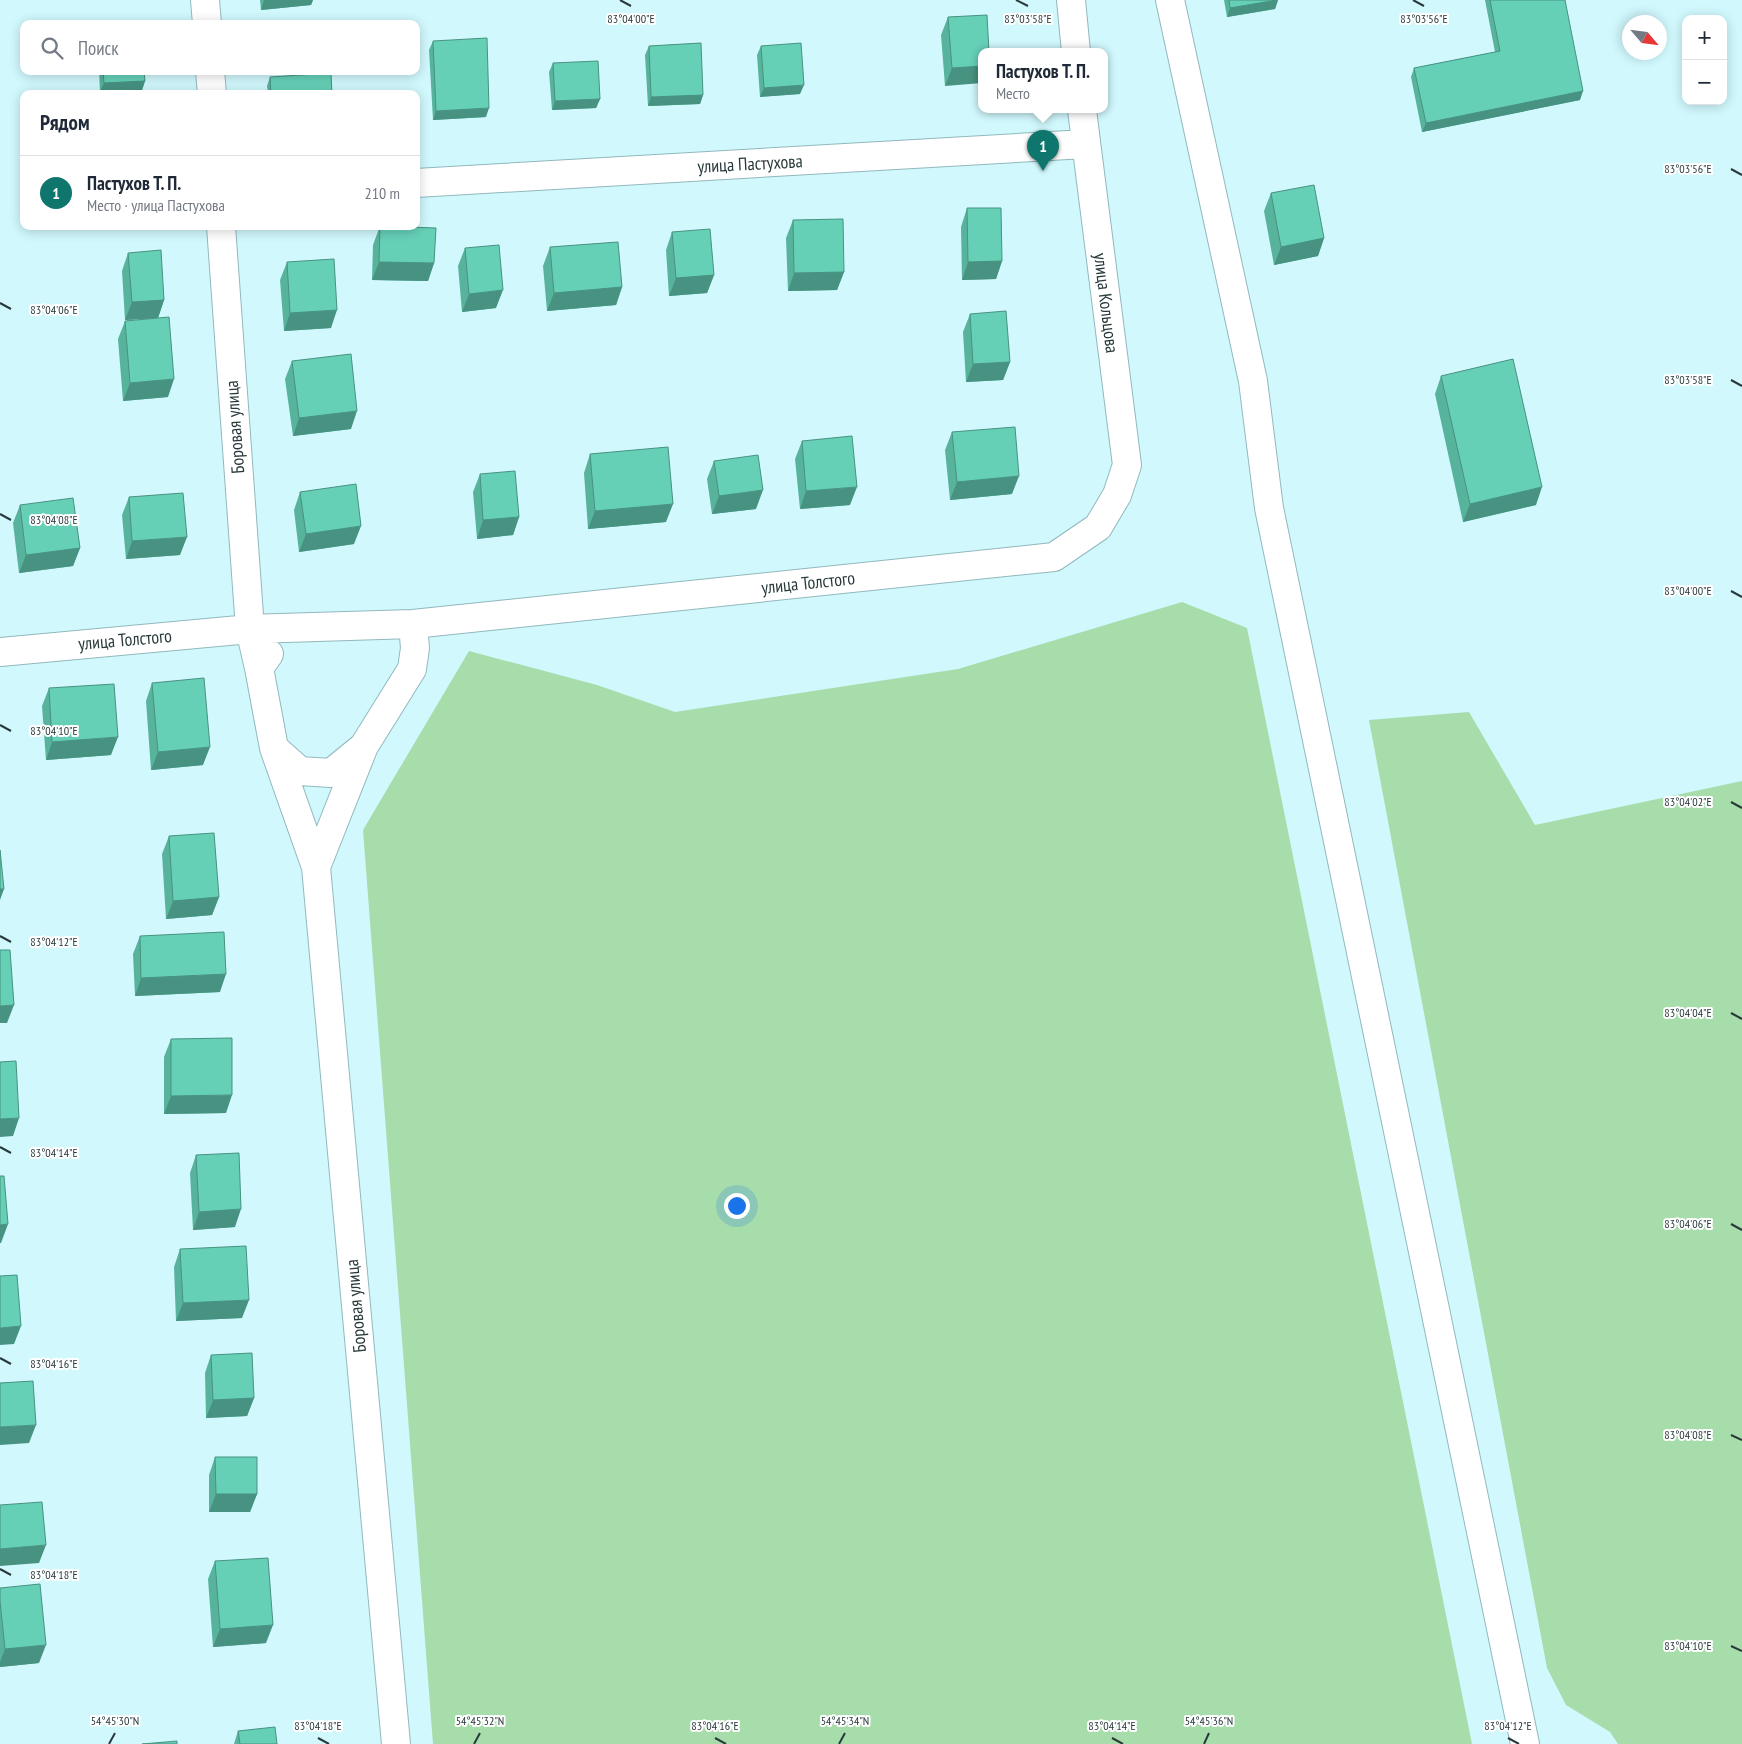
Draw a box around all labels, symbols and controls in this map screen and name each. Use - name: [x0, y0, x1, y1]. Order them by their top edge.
- text: 83°04'00"E: [607, 11, 655, 26]
- text: 83°03'58"E: [1004, 11, 1052, 26]
- text: 83°03'56"E: [1400, 11, 1448, 26]
- north arrow: [1622, 15, 1667, 60]
- map controls: [1682, 15, 1727, 105]
- button: +: [1682, 15, 1727, 60]
- search box: [20, 20, 420, 75]
- icon: search: [38, 34, 66, 62]
- text: Поиск: [78, 36, 119, 60]
- popup: [978, 48, 1108, 113]
- text: Пастухов Т. П.: [996, 59, 1090, 83]
- button: −: [1682, 60, 1727, 105]
- text: Место: [996, 83, 1030, 103]
- text: Рядом: [40, 109, 90, 136]
- pin: 1: [1027, 130, 1059, 171]
- street label: улица Пастухова: [697, 149, 803, 178]
- text: 83°03'56"E: [1664, 161, 1712, 176]
- text: Пастухов Т. П.: [87, 171, 181, 195]
- text: 1: [52, 183, 60, 203]
- text: 210 m: [365, 183, 400, 203]
- text: Место · улица Пастухова: [87, 195, 225, 215]
- street label: улица Кольцова: [1089, 251, 1124, 354]
- text: 83°04'06"E: [30, 302, 78, 317]
- text: 83°03'58"E: [1664, 372, 1712, 387]
- street label: Боровая улица: [220, 380, 249, 474]
- text: 83°04'08"E: [30, 512, 78, 527]
- street label: улица Толстого: [760, 566, 856, 599]
- text: 83°04'00"E: [1664, 583, 1712, 598]
- street label: улица Толстого: [77, 624, 173, 655]
- text: 83°04'10"E: [30, 723, 78, 738]
- text: 83°04'02"E: [1664, 794, 1712, 809]
- text: 83°04'12"E: [30, 934, 78, 949]
- text: 83°04'04"E: [1664, 1005, 1712, 1020]
- text: 83°04'14"E: [30, 1145, 78, 1160]
- your location: [724, 1193, 750, 1219]
- text: 83°04'06"E: [1664, 1216, 1712, 1231]
- street label: Боровая улица: [340, 1258, 371, 1354]
- text: 83°04'16"E: [30, 1356, 78, 1371]
- text: 83°04'08"E: [1664, 1427, 1712, 1442]
- text: 83°04'18"E: [30, 1567, 78, 1582]
- text: 83°04'10"E: [1664, 1638, 1712, 1653]
- text: 54°45'30"N: [91, 1713, 139, 1728]
- text: 54°45'32"N: [456, 1713, 504, 1728]
- text: 54°45'34"N: [821, 1713, 869, 1728]
- text: 54°45'36"N: [1185, 1713, 1233, 1728]
- text: 83°04'18"E: [294, 1718, 342, 1733]
- text: 83°04'16"E: [691, 1718, 739, 1733]
- text: 83°04'14"E: [1088, 1718, 1136, 1733]
- text: 83°04'12"E: [1484, 1718, 1532, 1733]

